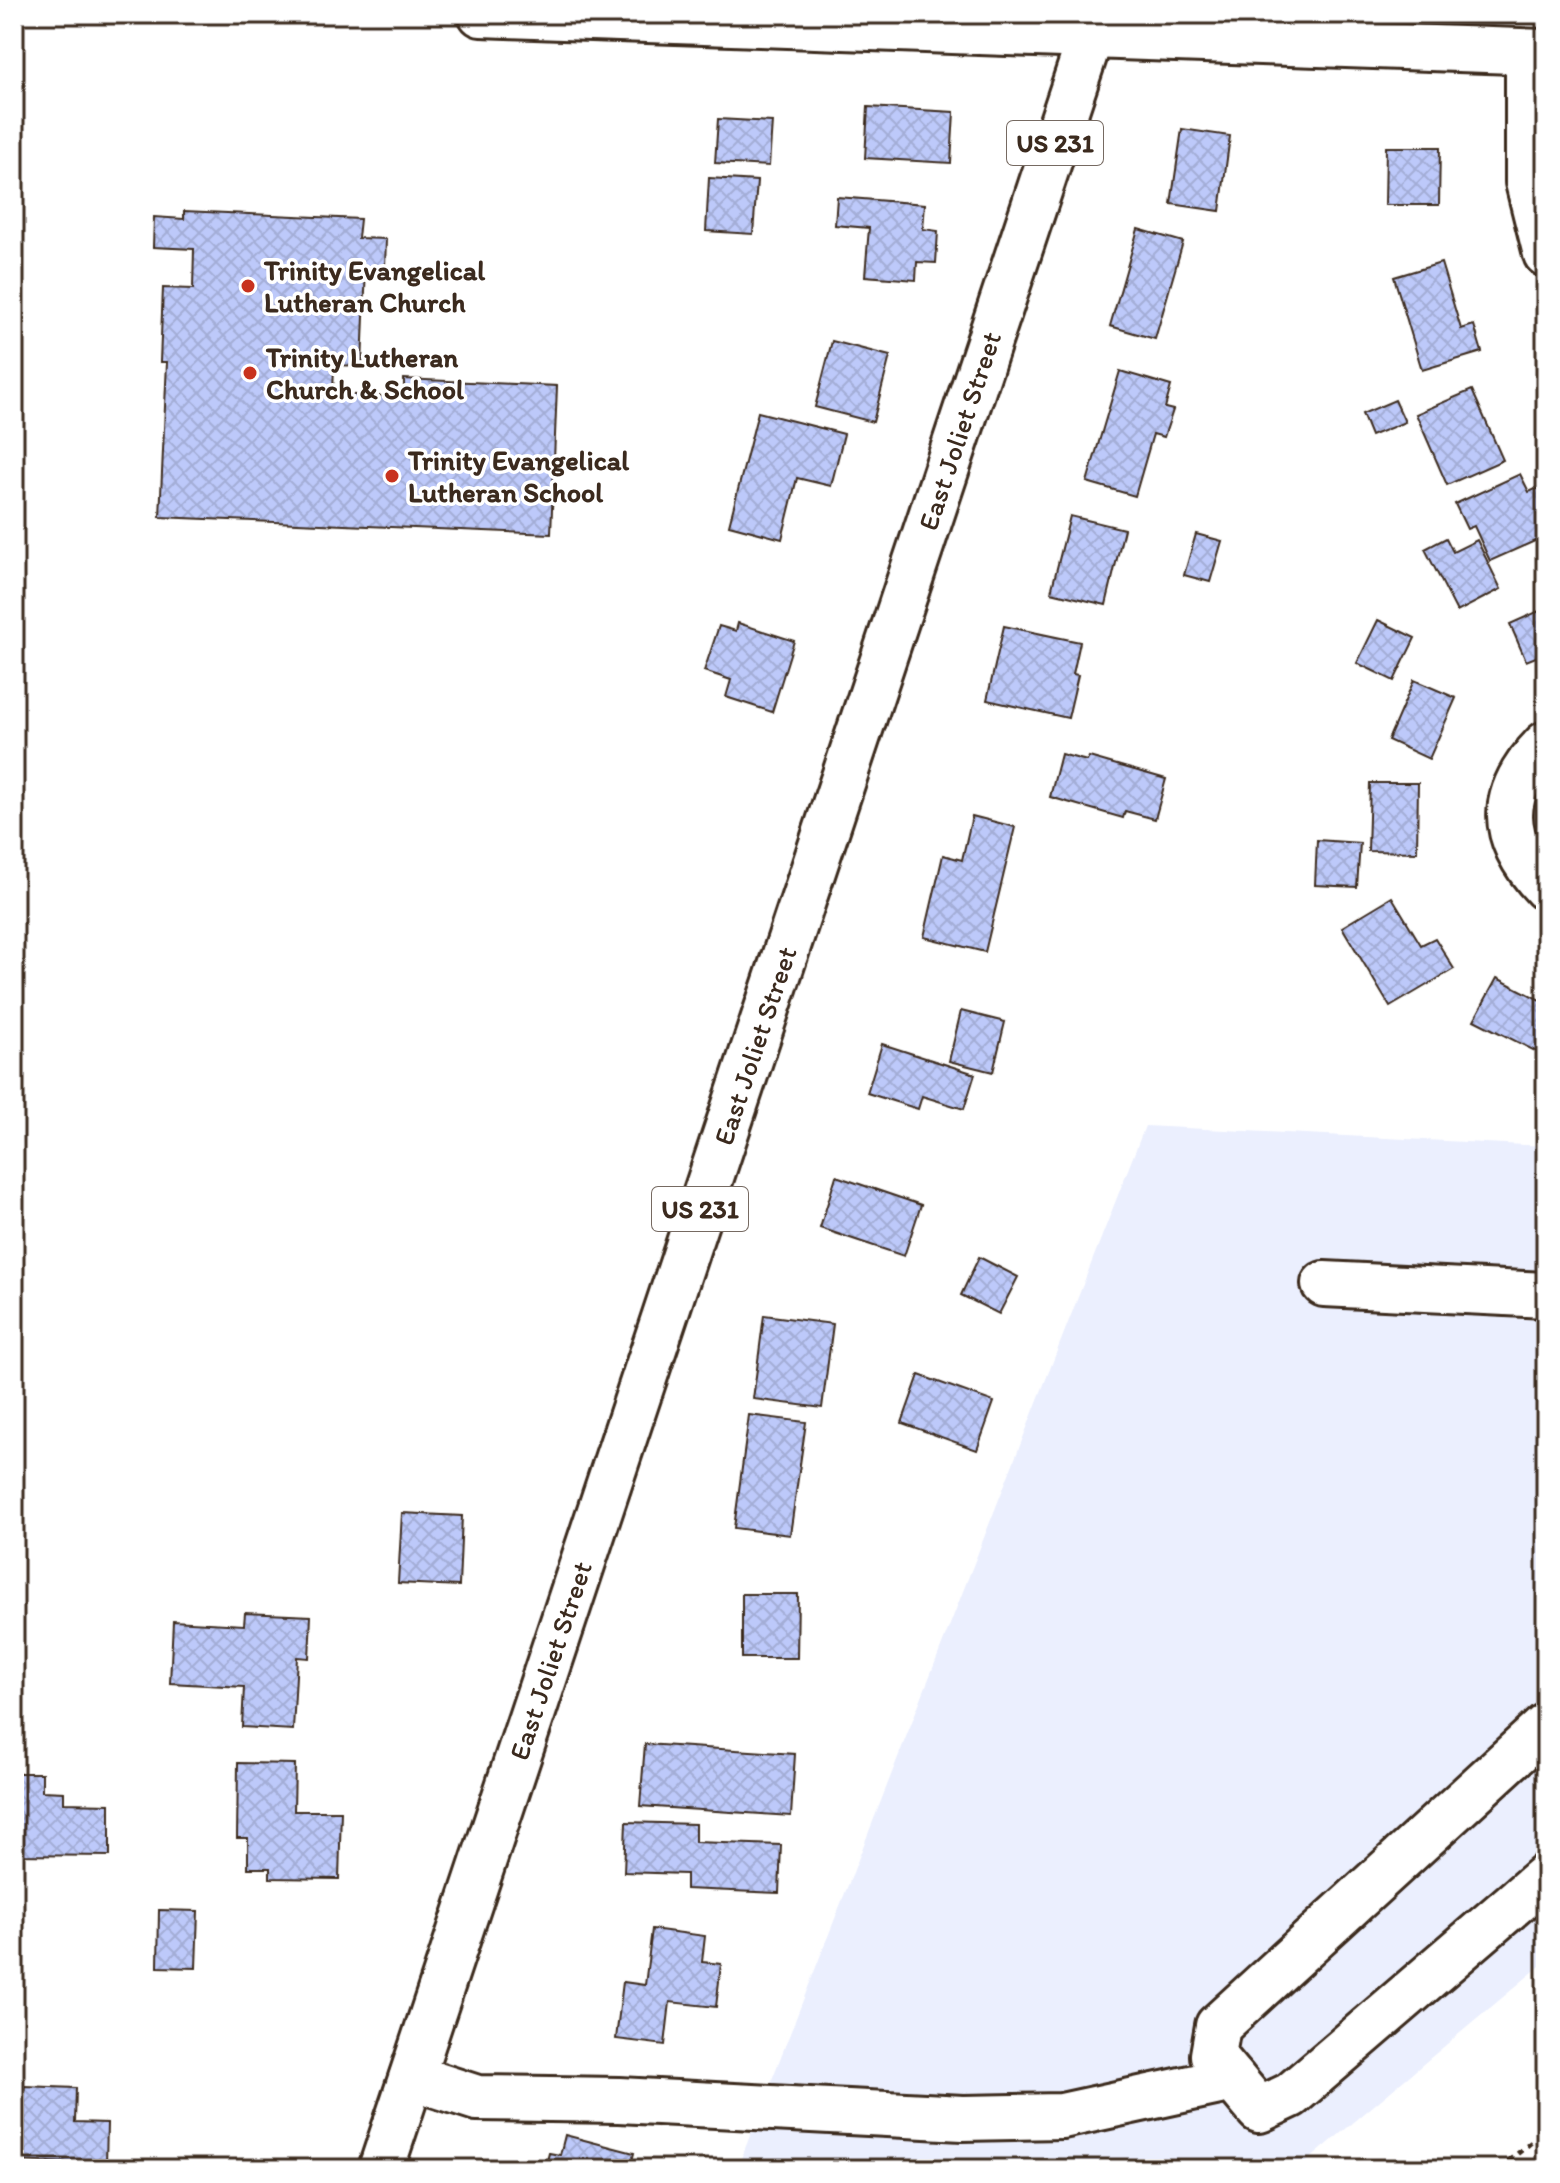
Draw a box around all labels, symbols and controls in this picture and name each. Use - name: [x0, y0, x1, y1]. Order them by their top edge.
- road number: US 231: [1007, 121, 1103, 165]
- place label: Trinity Evangelical Lutheran Church: [263, 253, 485, 319]
- marker: Trinity Evangelical Lutheran Church: [239, 277, 257, 295]
- street label: East Joliet Street: [911, 327, 1008, 534]
- place label: Trinity Lutheran Church & School: [265, 340, 464, 406]
- marker: Trinity Lutheran Church & School: [241, 364, 259, 382]
- place label: Trinity Evangelical Lutheran School: [407, 443, 629, 509]
- marker: Trinity Evangelical Lutheran School: [383, 467, 401, 485]
- street label: East Joliet Street: [706, 942, 804, 1149]
- road number: US 231: [652, 1187, 748, 1231]
- street label: East Joliet Street: [501, 1557, 599, 1764]

